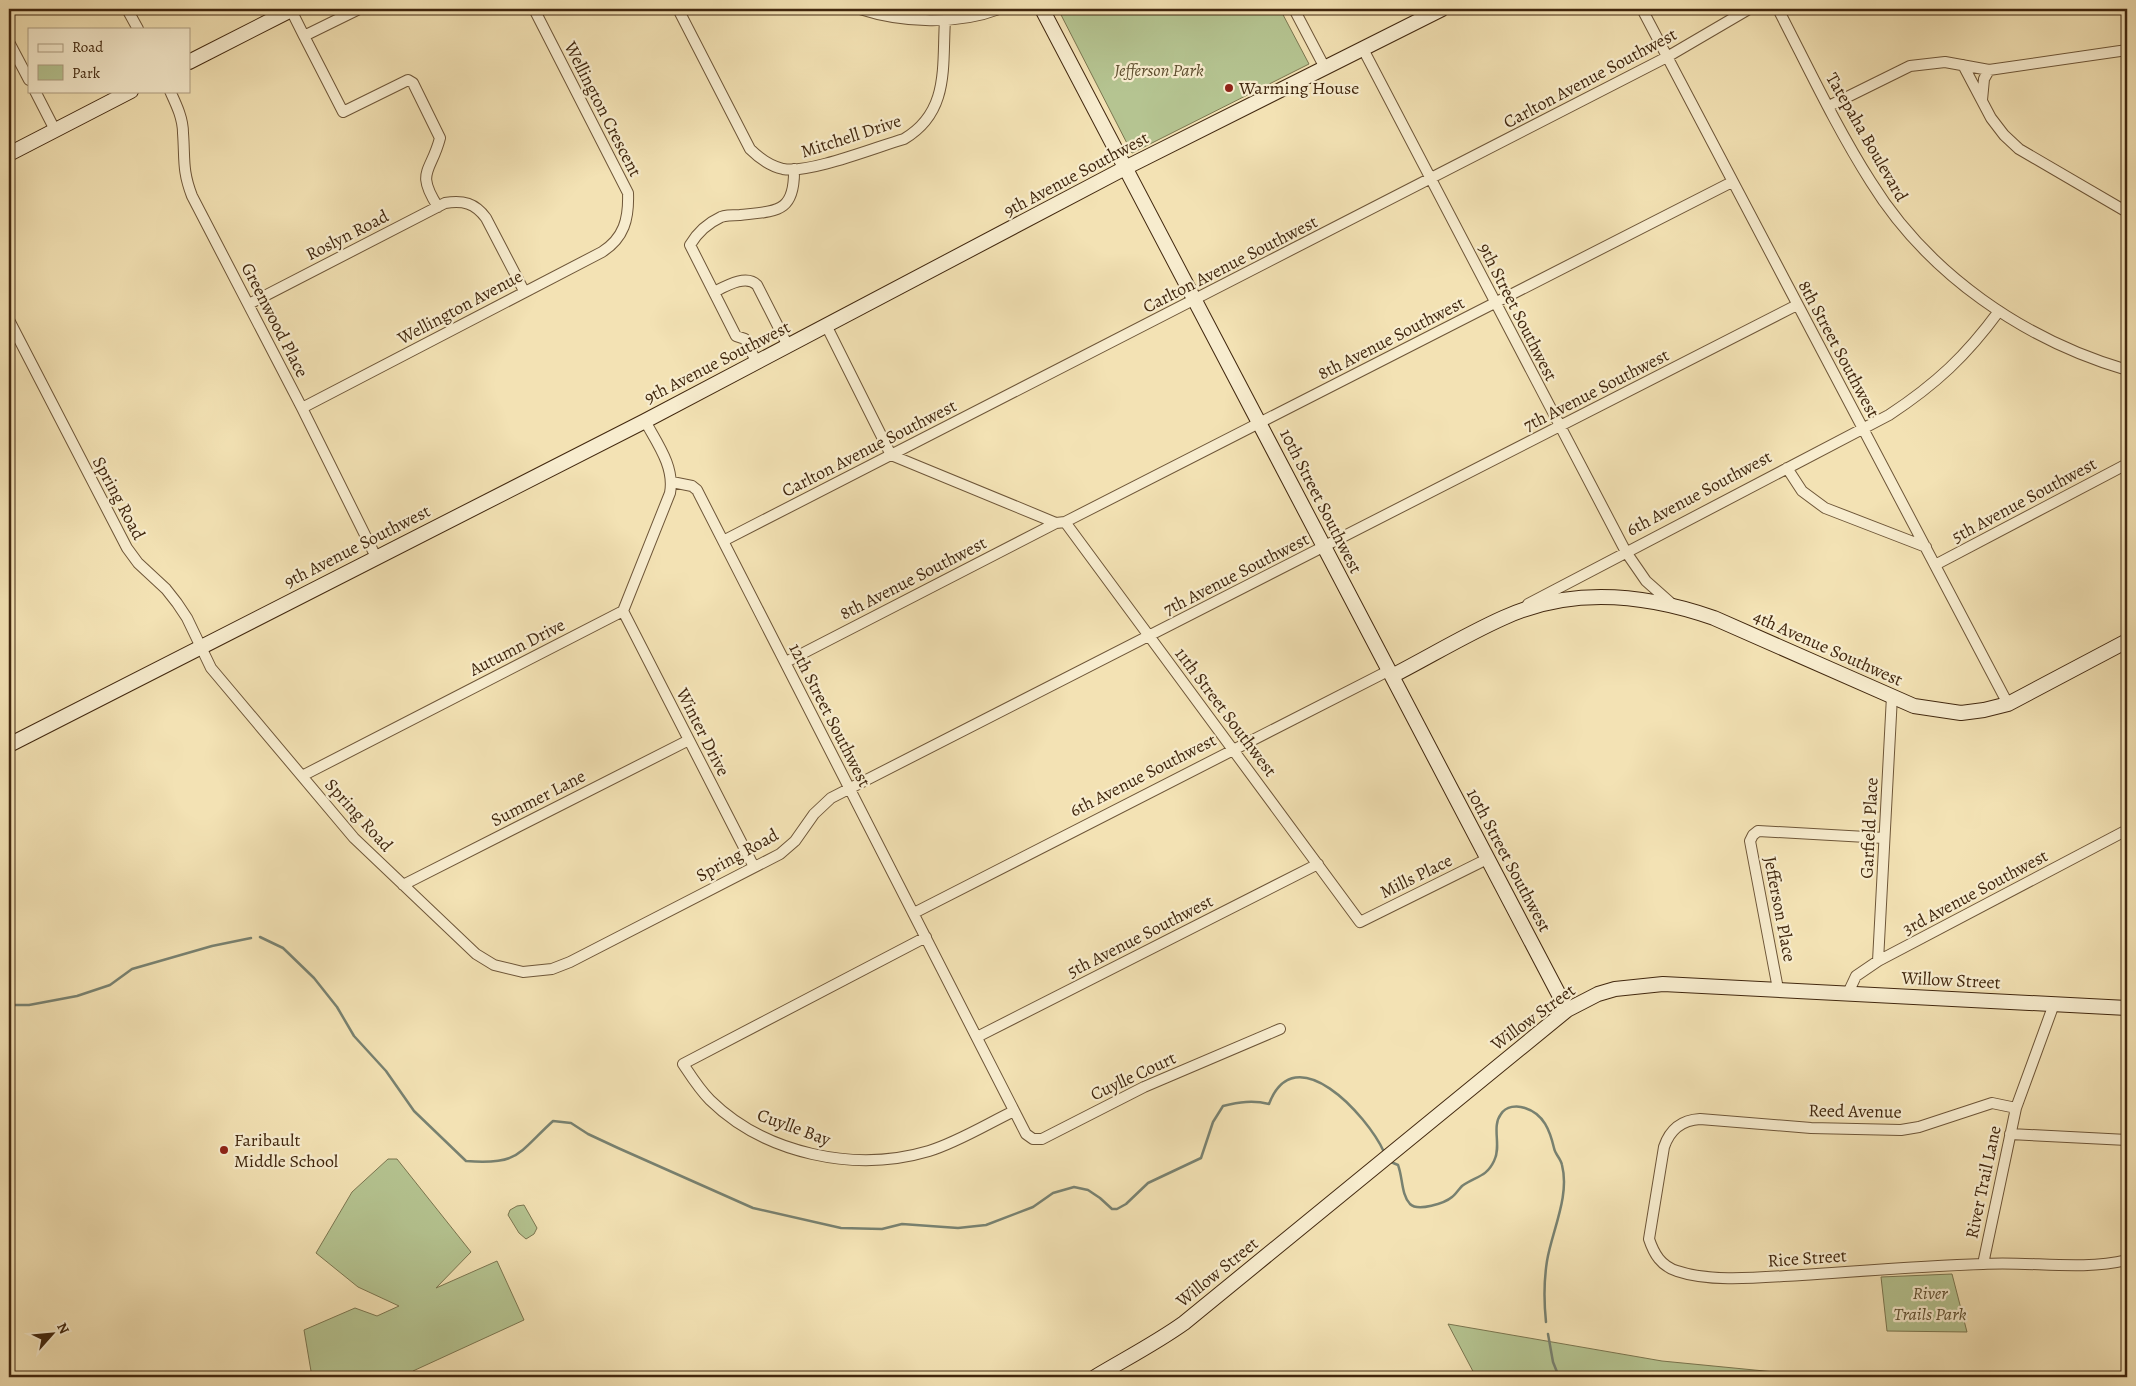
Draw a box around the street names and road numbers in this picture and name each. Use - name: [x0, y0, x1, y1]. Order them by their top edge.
- street label: Carlton Avenue Southwest: [1499, 22, 1681, 134]
- street label: Wellington Crescent: [558, 36, 647, 181]
- street label: Tatepaha Boulevard: [1820, 68, 1914, 206]
- street label: Mitchell Drive: [798, 108, 904, 164]
- street label: 9th Avenue Southwest: [999, 126, 1153, 222]
- street label: Roslyn Road: [301, 204, 393, 266]
- street label: Carlton Avenue Southwest: [1138, 209, 1322, 319]
- street label: 9th Street Southwest: [1473, 239, 1563, 385]
- street label: Greenwood Place: [236, 259, 314, 381]
- street label: Wellington Avenue: [392, 264, 527, 350]
- street label: 8th Street Southwest: [1793, 276, 1885, 422]
- street label: 8th Avenue Southwest: [1313, 291, 1469, 385]
- street label: 9th Avenue Southwest: [640, 315, 794, 409]
- street label: 7th Avenue Southwest: [1519, 343, 1673, 437]
- street label: Carlton Avenue Southwest: [777, 393, 961, 503]
- street label: 10th Street Southwest: [1274, 425, 1368, 578]
- street label: 6th Avenue Southwest: [1622, 445, 1776, 541]
- street label: Spring Road: [87, 452, 151, 544]
- street label: 5th Avenue Southwest: [1947, 452, 2101, 548]
- street label: 9th Avenue Southwest: [280, 499, 434, 593]
- street label: 7th Avenue Southwest: [1159, 527, 1313, 621]
- street label: 8th Avenue Southwest: [835, 531, 991, 625]
- street label: 4th Avenue Southwest: [1750, 604, 1907, 692]
- street label: Autumn Drive: [464, 613, 569, 682]
- street label: 12th Street Southwest: [783, 639, 877, 791]
- street label: 11th Street Southwest: [1169, 642, 1283, 782]
- street label: Winter Drive: [670, 683, 735, 780]
- street label: 6th Avenue Southwest: [1066, 728, 1220, 822]
- street label: Summer Lane: [487, 764, 589, 832]
- street label: Spring Road: [320, 773, 399, 857]
- street label: Garfield Place: [1854, 777, 1884, 879]
- street label: 10th Street Southwest: [1461, 784, 1557, 936]
- street label: Spring Road: [691, 822, 783, 888]
- street label: 3rd Avenue Southwest: [1898, 844, 2052, 940]
- street label: Mills Place: [1376, 848, 1456, 904]
- street label: Jefferson Place: [1758, 854, 1802, 964]
- street label: 5th Avenue Southwest: [1063, 889, 1217, 983]
- street label: Willow Street: [1900, 965, 2001, 995]
- street label: Willow Street: [1485, 978, 1580, 1056]
- street label: Cuylle Court: [1086, 1046, 1180, 1106]
- street label: Reed Avenue: [1808, 1098, 1902, 1124]
- street label: Cuylle Bay: [754, 1103, 835, 1152]
- street label: River Trail Lane: [1959, 1123, 2007, 1241]
- street label: Willow Street: [1170, 1231, 1263, 1313]
- street label: Rice Street: [1767, 1243, 1847, 1273]

